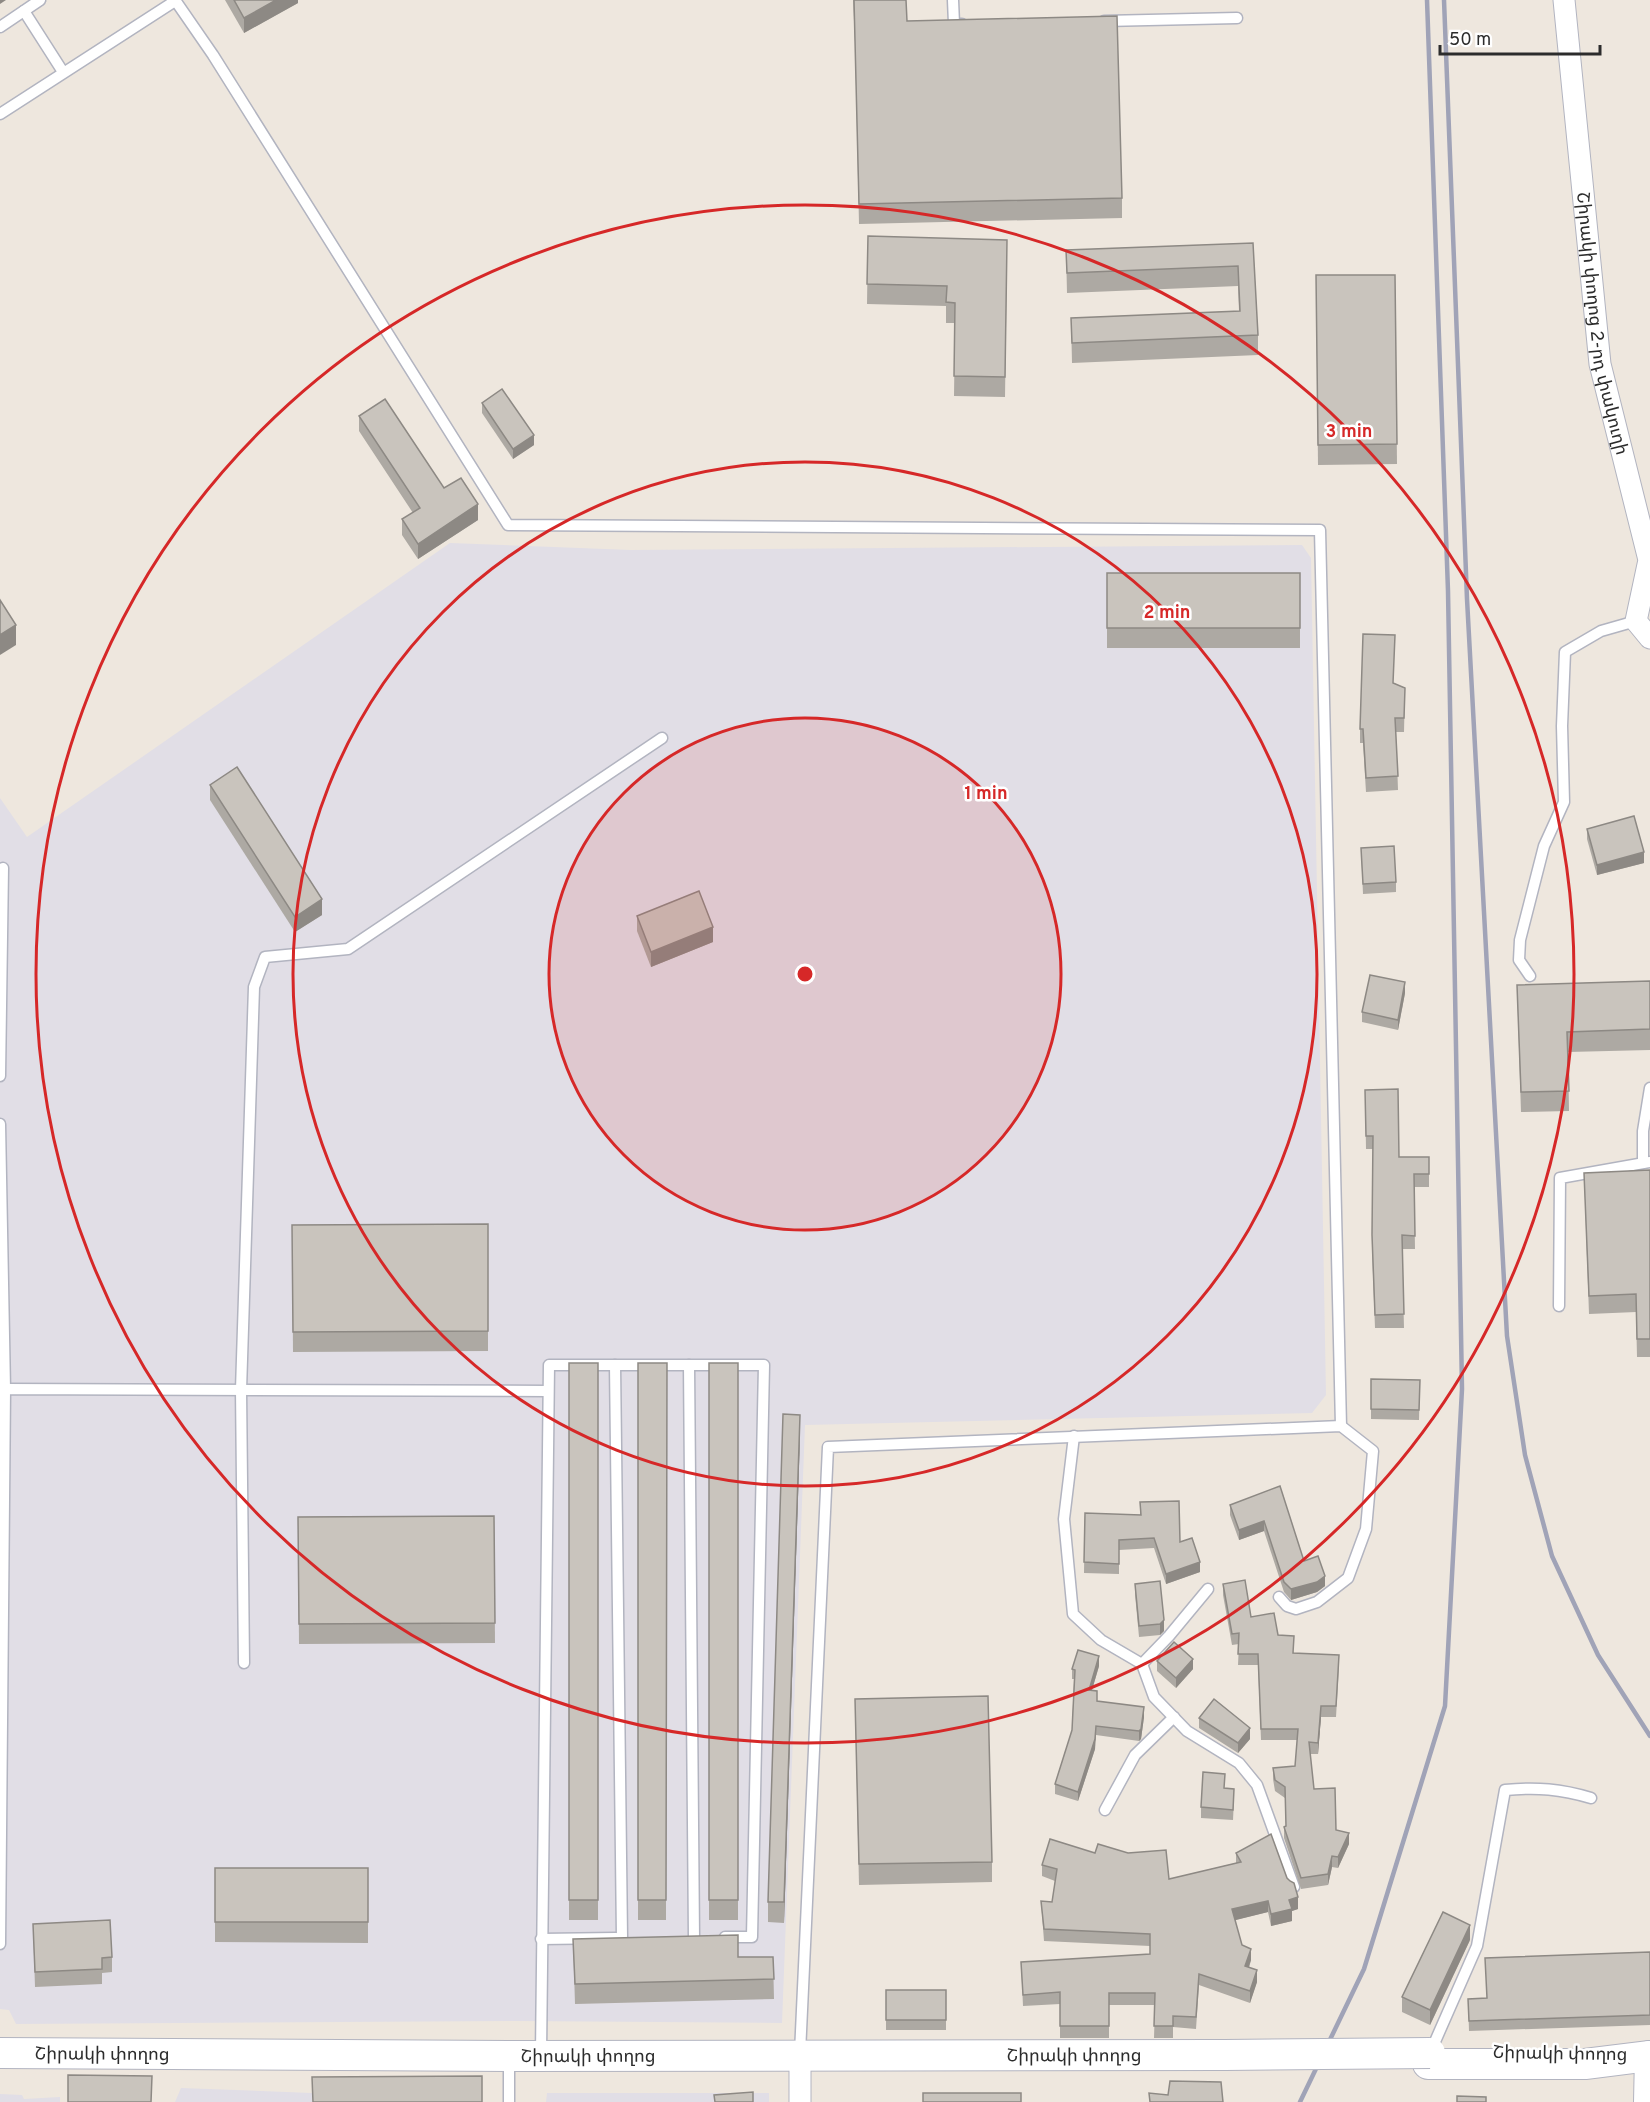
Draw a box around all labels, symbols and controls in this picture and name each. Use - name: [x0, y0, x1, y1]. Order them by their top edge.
- scale bar: [1440, 18, 1600, 56]
- text: 50 m: [1449, 29, 1491, 52]
- street label: Շիրակի փողոց 2-րդ փակուղի: [1570, 191, 1632, 458]
- text: 3 min: [1326, 421, 1372, 444]
- text: 2 min: [1143, 602, 1191, 625]
- text: 1 min: [964, 783, 1008, 806]
- centre of rings: [795, 964, 815, 984]
- street label: Շիրակի փողոց: [1492, 2042, 1628, 2067]
- street label: Շիրակի փողոց: [34, 2043, 170, 2067]
- street label: Շիրակի փողոց: [1006, 2045, 1142, 2068]
- street label: Շիրակի փողոց: [520, 2046, 656, 2069]

